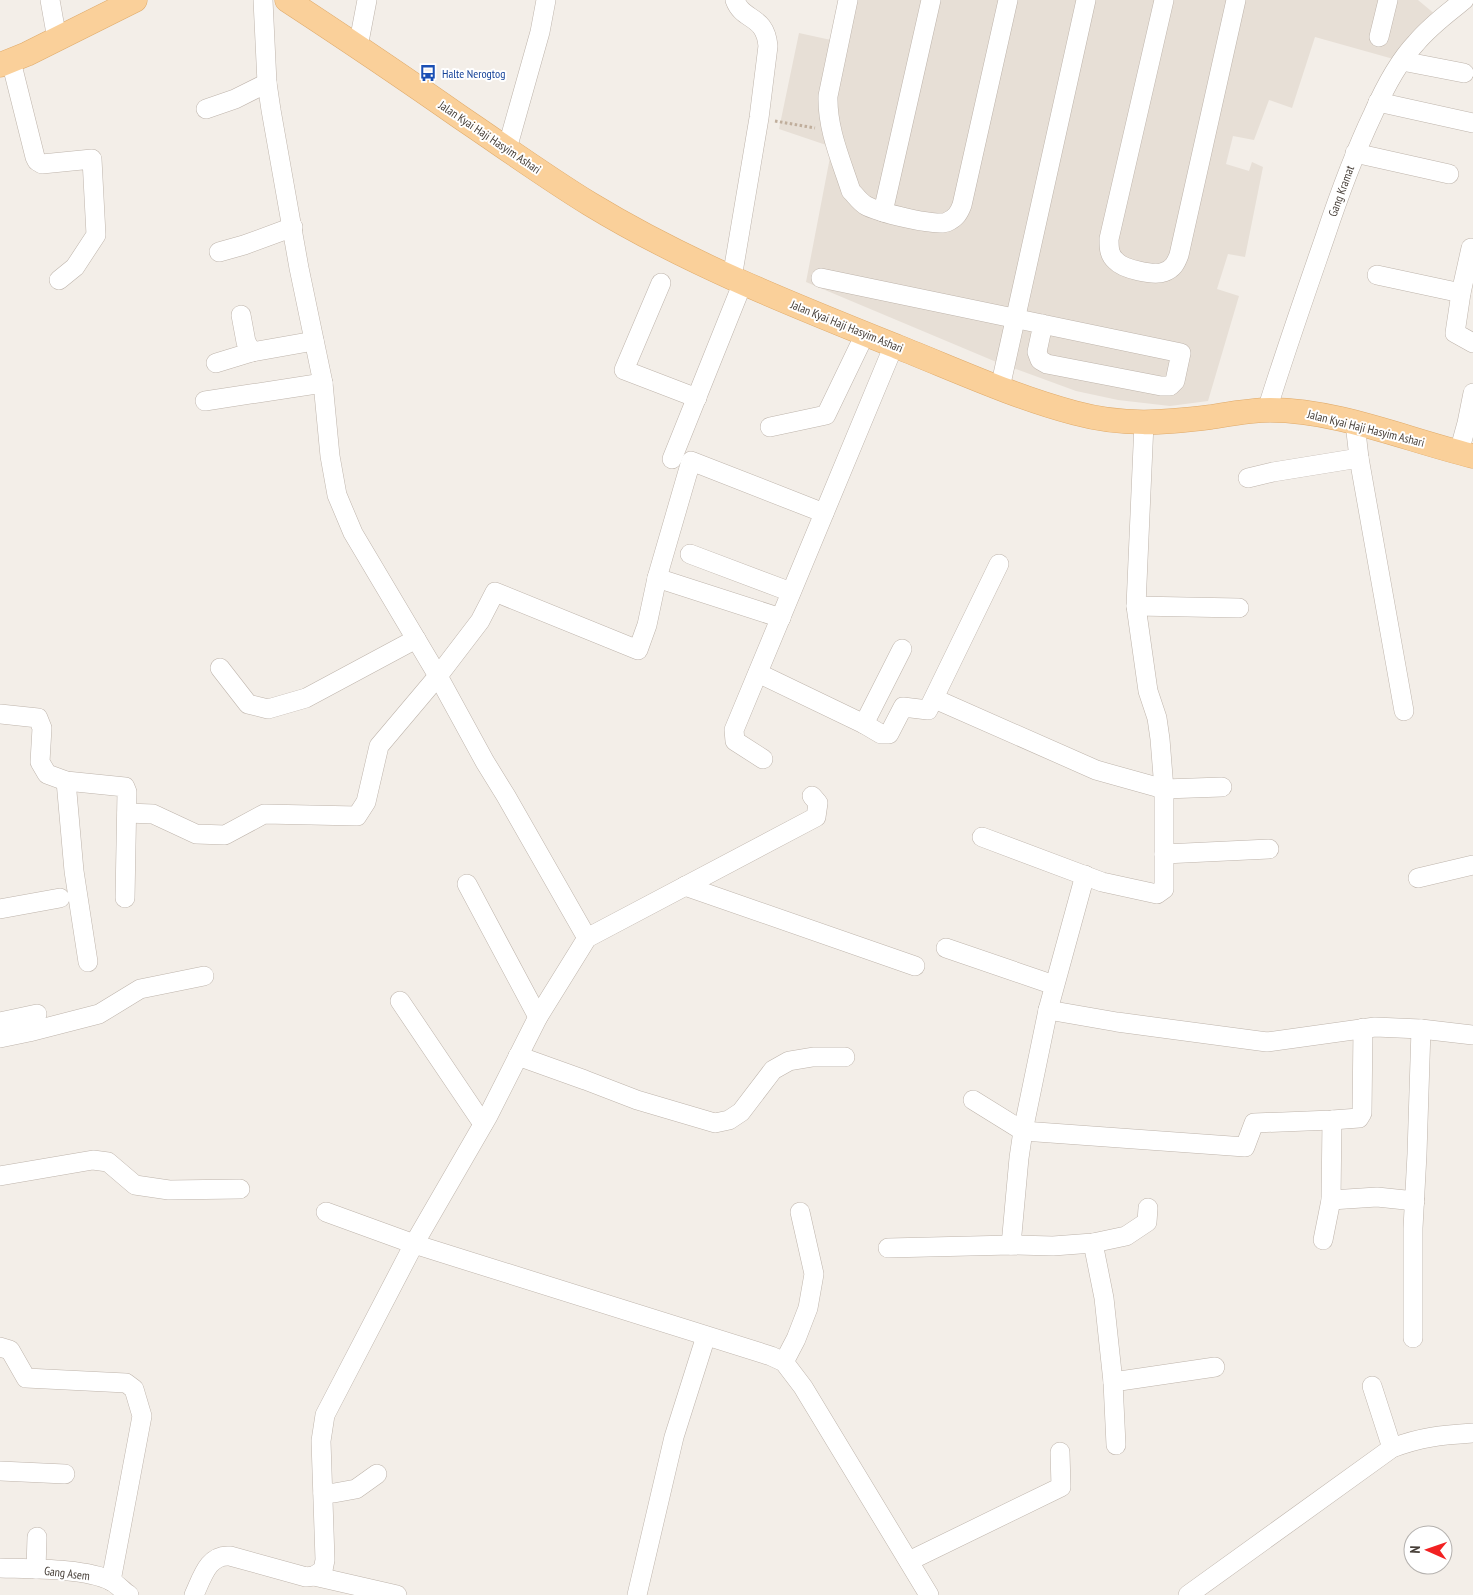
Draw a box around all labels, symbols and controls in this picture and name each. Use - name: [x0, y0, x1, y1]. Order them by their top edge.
- bus stop icon: Halte Nerogtog: [418, 63, 438, 83]
- place label: Halte Nerogtog: [442, 66, 505, 81]
- street label: Jalan Kyai Haji Hasyim Ashari: [435, 97, 544, 177]
- street label: Gang Kramat: [1325, 163, 1357, 219]
- street label: Jalan Kyai Haji Hasyim Ashari: [788, 296, 905, 355]
- street label: Jalan Kyai Haji Hasyim Ashari: [1305, 406, 1426, 450]
- north arrow: [1403, 1525, 1453, 1575]
- text: N: [1406, 1545, 1424, 1554]
- street label: Gang Asem: [43, 1563, 91, 1583]

